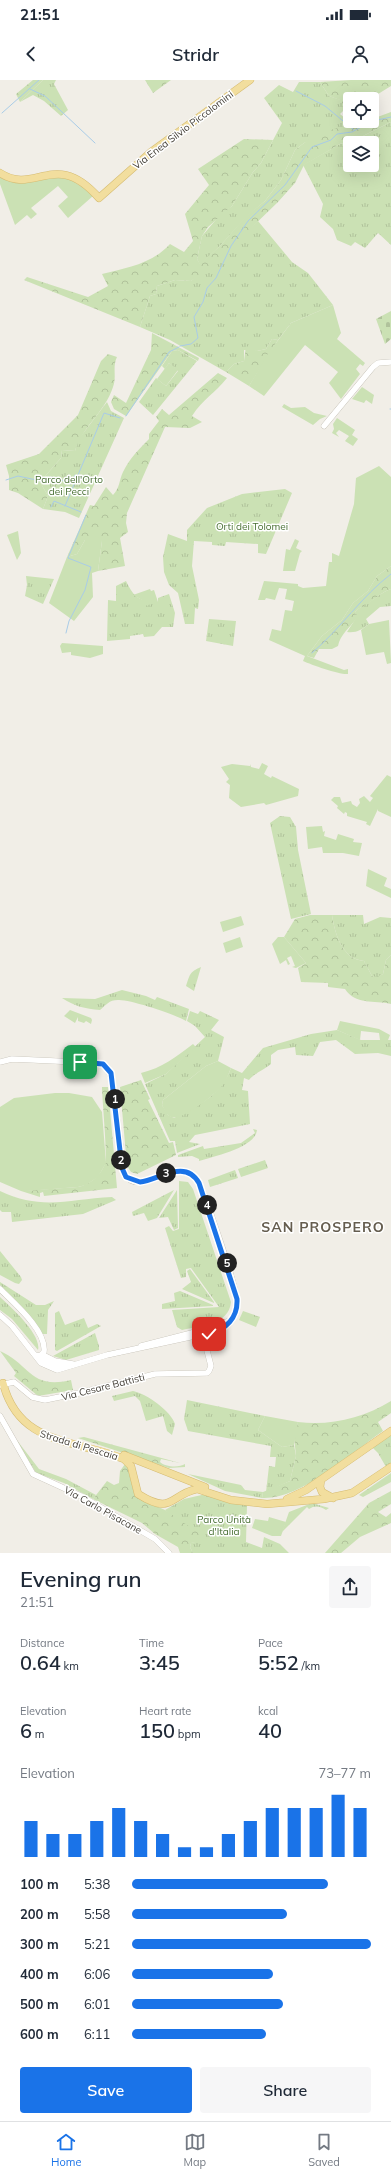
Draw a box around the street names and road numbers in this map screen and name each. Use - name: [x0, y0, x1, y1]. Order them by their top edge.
- street label: Via Enea Silvio Piccolomini: [130, 88, 236, 172]
- street label: Via Cesare Battisti: [60, 1370, 146, 1404]
- street label: Strada di Pescaia: [38, 1427, 120, 1463]
- street label: Via Carlo Pisacane: [62, 1483, 144, 1537]

